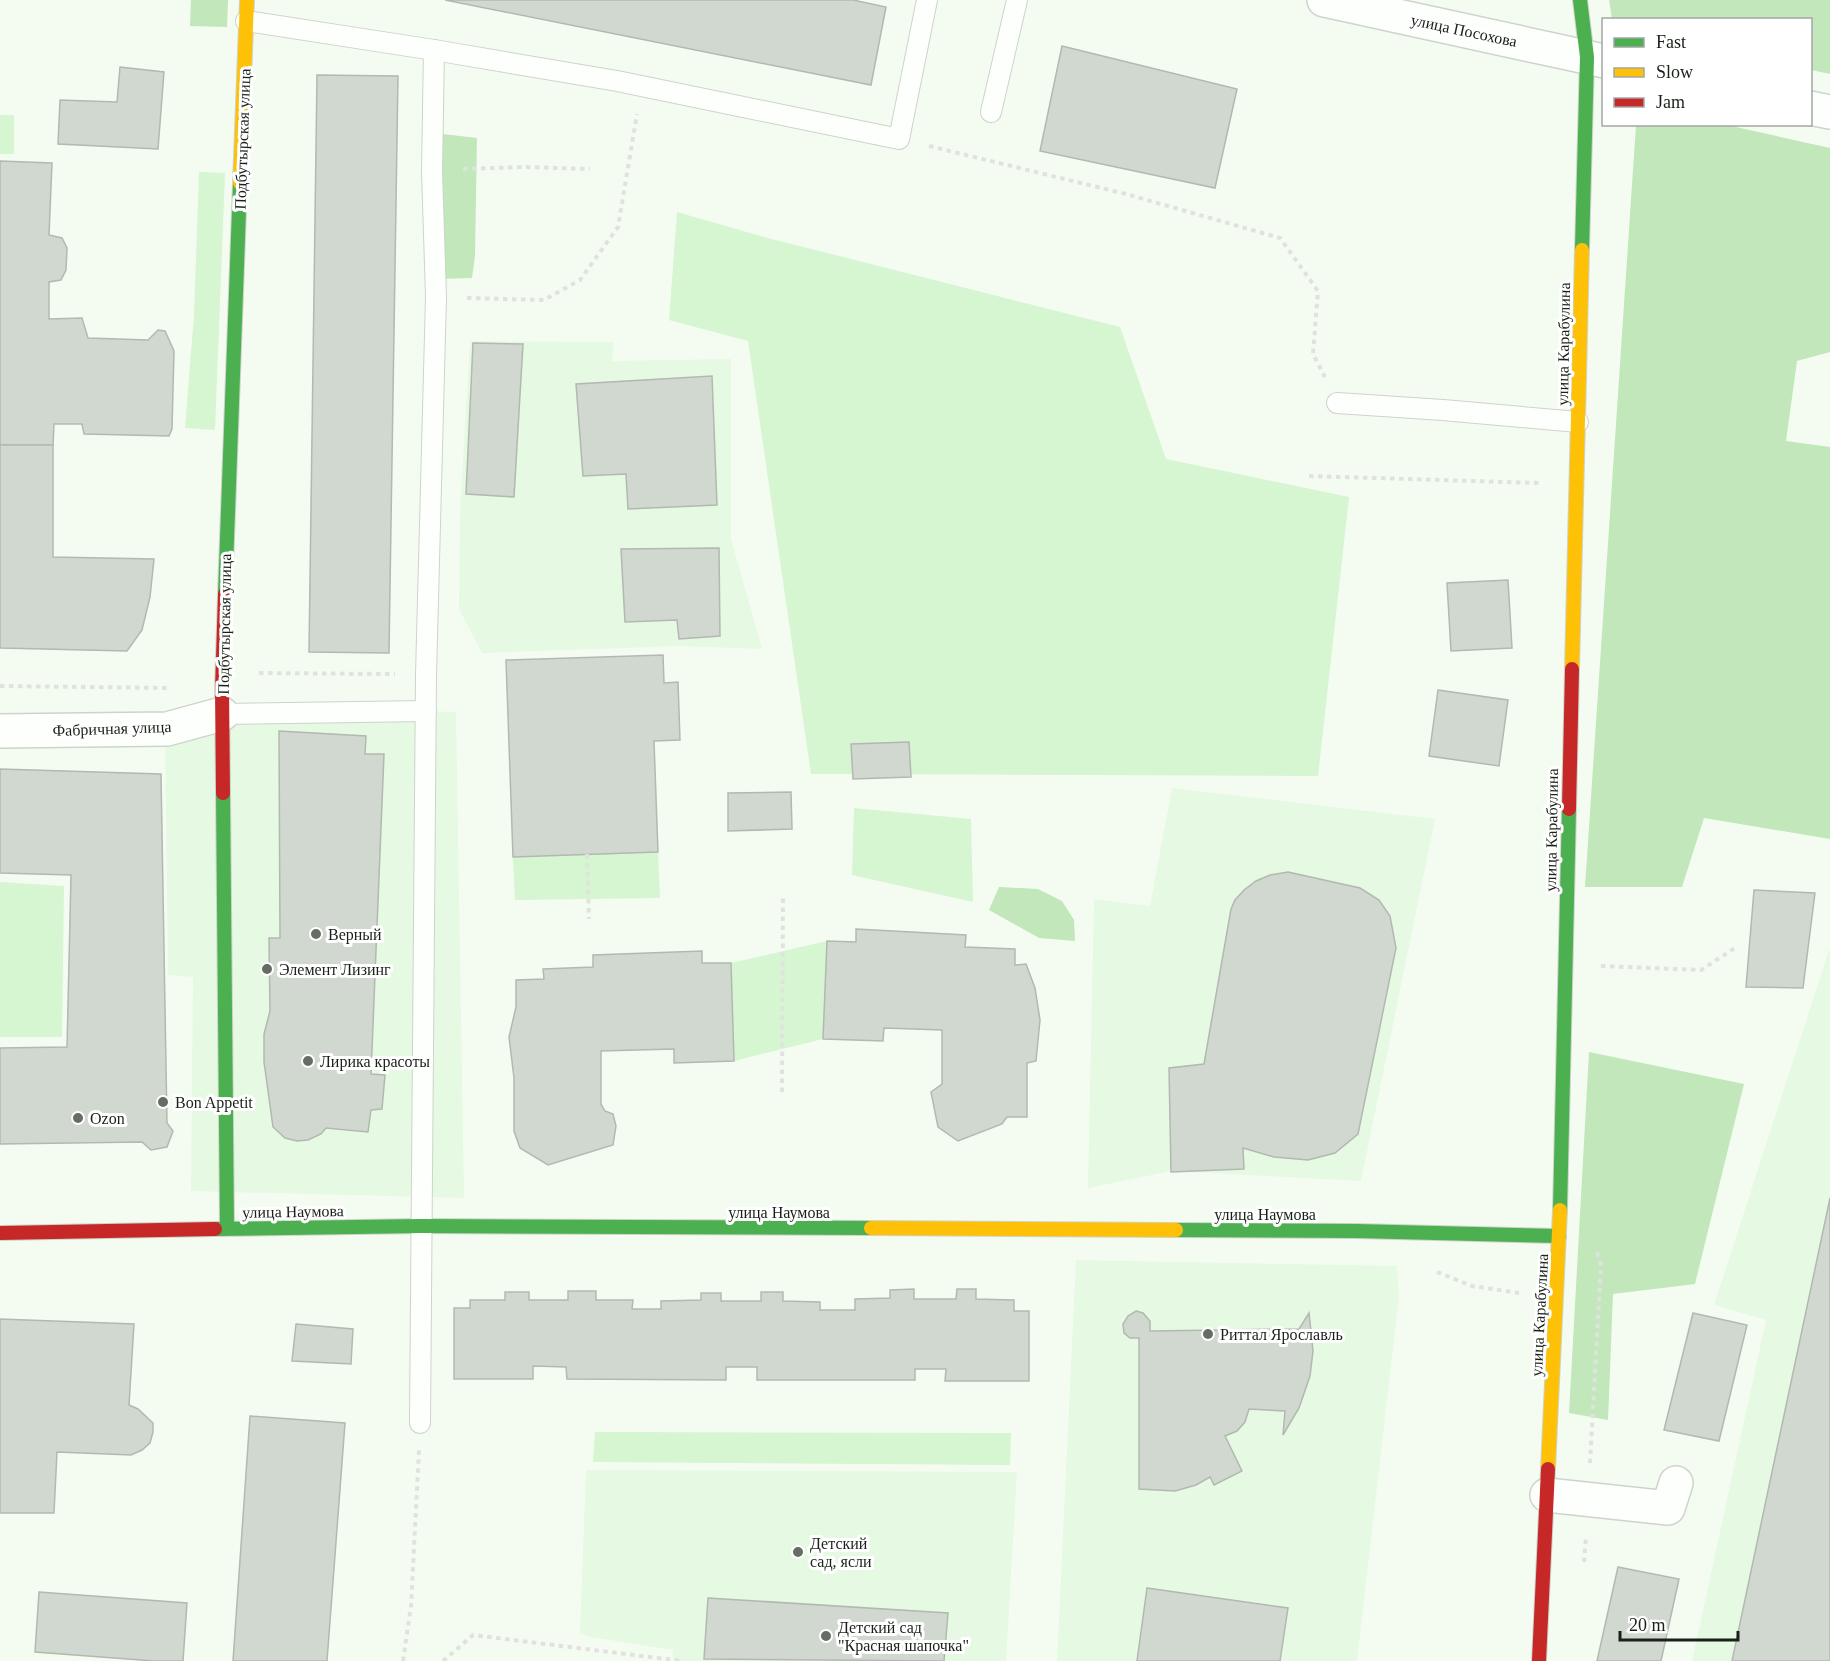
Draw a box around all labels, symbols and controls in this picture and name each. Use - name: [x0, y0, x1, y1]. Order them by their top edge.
- street label: улица Посохова: [1409, 11, 1518, 51]
- legend: [1602, 18, 1812, 126]
- text: Fast: [1656, 32, 1686, 52]
- text: Slow: [1656, 62, 1693, 82]
- street label: Подбутырская улица: [232, 68, 254, 210]
- text: Jam: [1656, 92, 1685, 112]
- street label: улица Карабулина: [1554, 282, 1574, 406]
- street label: Подбутырская улица: [215, 553, 235, 695]
- street label: Фабричная улица: [52, 718, 172, 740]
- street label: улица Карабулина: [1542, 768, 1562, 892]
- place label: Верный: [328, 926, 382, 944]
- marker: Верный: [309, 927, 323, 941]
- place label: Элемент Лизинг: [279, 961, 391, 978]
- marker: Элемент Лизинг: [260, 962, 274, 976]
- place label: Лирика красоты: [320, 1053, 430, 1071]
- marker: Лирика красоты: [301, 1054, 315, 1068]
- place label: Bon Appetit: [175, 1094, 253, 1112]
- marker: Bon Appetit: [156, 1095, 170, 1109]
- place label: Ozon: [90, 1110, 125, 1127]
- marker: Ozon: [71, 1111, 85, 1125]
- street label: улица Наумова: [242, 1202, 344, 1222]
- street label: улица Наумова: [728, 1204, 830, 1222]
- street label: улица Наумова: [1214, 1206, 1316, 1224]
- street label: улица Карабулина: [1528, 1253, 1552, 1377]
- place label: Риттал Ярославль: [1220, 1326, 1343, 1344]
- marker: Риттал Ярославль: [1201, 1327, 1215, 1341]
- place label: Детский сад, ясли: [810, 1535, 872, 1571]
- marker: Детский сад, ясли: [791, 1545, 805, 1559]
- scale bar: [1620, 1604, 1738, 1642]
- text: 20 m: [1629, 1615, 1666, 1635]
- place label: Детский сад "Красная шапочка": [838, 1619, 969, 1655]
- marker: Детский сад "Красная шапочка": [819, 1629, 833, 1643]

